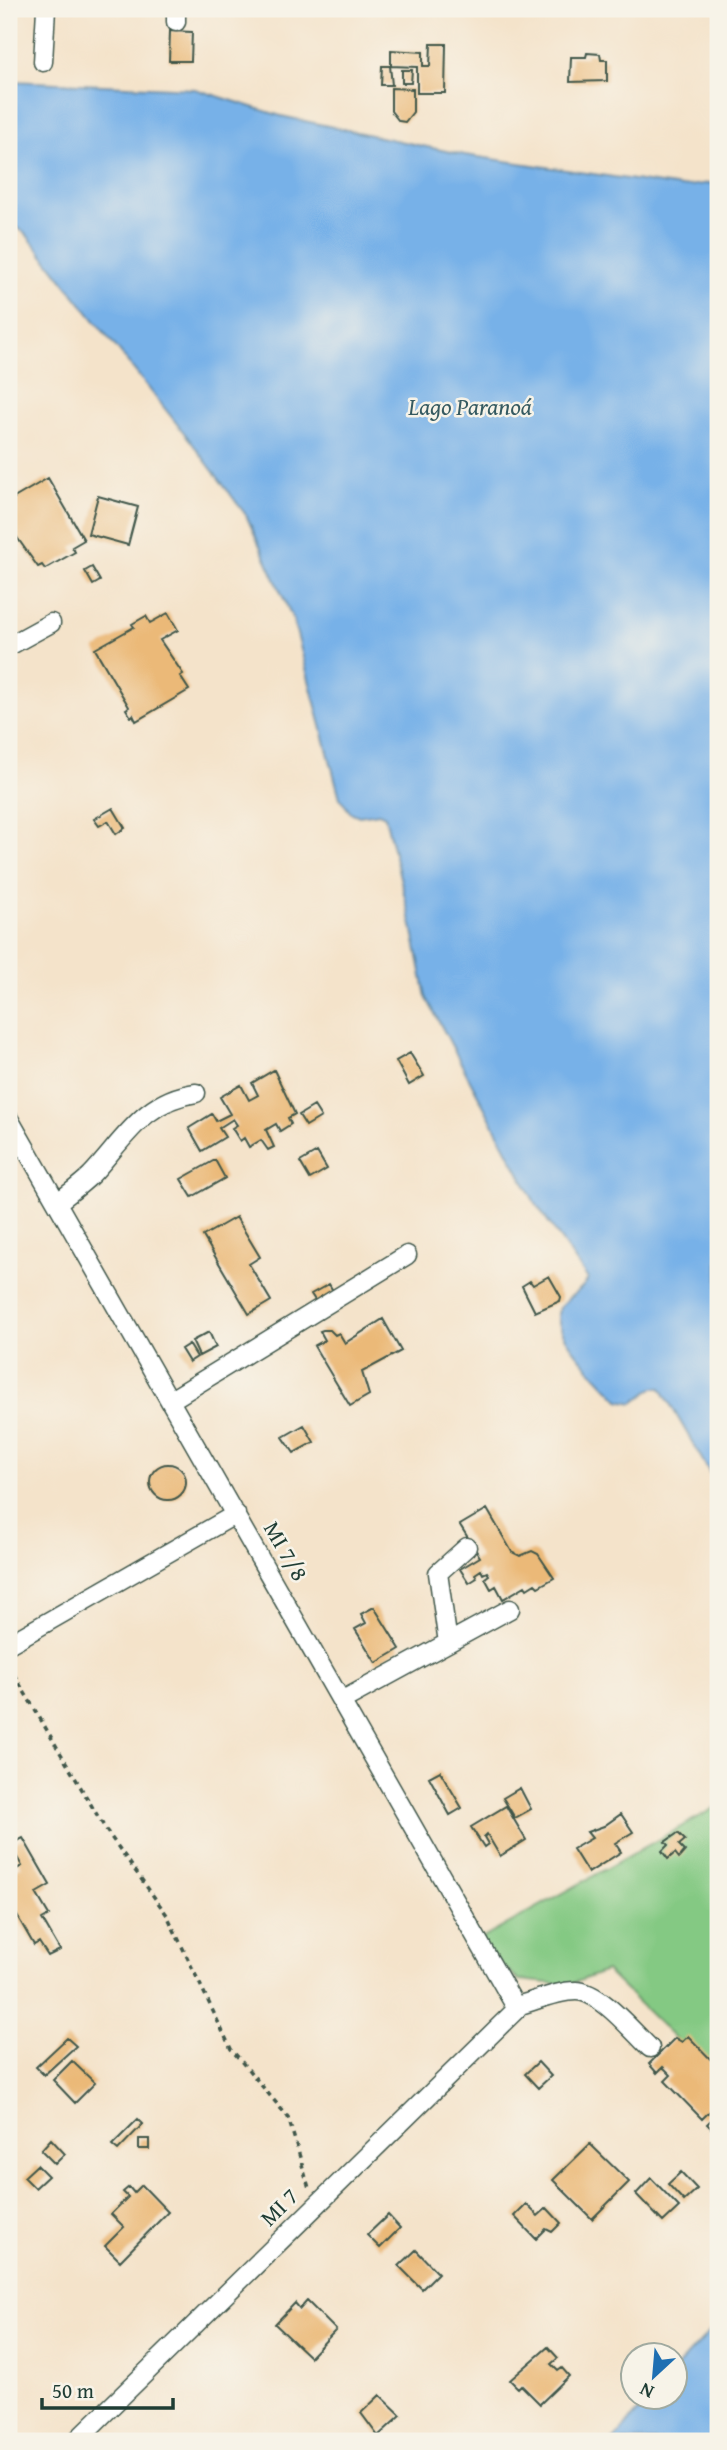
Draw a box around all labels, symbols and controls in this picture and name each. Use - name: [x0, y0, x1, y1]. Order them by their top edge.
- water label: Lago Paranoá: [407, 389, 532, 424]
- street label: MI 7/8: [256, 1515, 317, 1587]
- street label: MI 7: [252, 2180, 305, 2233]
- north arrow: [618, 2342, 688, 2412]
- scale bar: [42, 2366, 173, 2410]
- text: 50 m: [52, 2375, 94, 2406]
- text: N: [634, 2376, 658, 2407]

